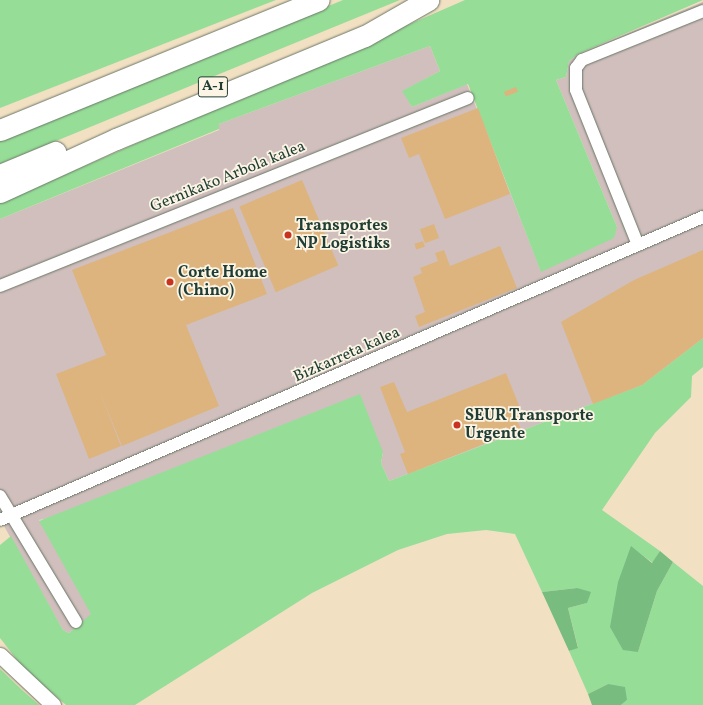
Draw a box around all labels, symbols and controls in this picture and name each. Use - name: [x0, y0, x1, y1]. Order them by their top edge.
- road number: A-1: [197, 74, 229, 100]
- street label: Gernikako Arbola kalea: [148, 137, 308, 217]
- place label: Transportes NP Logistiks: [296, 216, 390, 254]
- marker: Transportes NP Logistiks: [283, 230, 293, 240]
- place label: Corte Home (Chino): [178, 263, 267, 301]
- marker: Corte Home (Chino): [165, 277, 175, 287]
- street label: Bizkarreta kalea: [291, 323, 403, 387]
- place label: SEUR Transporte Urgente: [465, 406, 594, 444]
- marker: SEUR Transporte Urgente: [452, 420, 462, 430]

